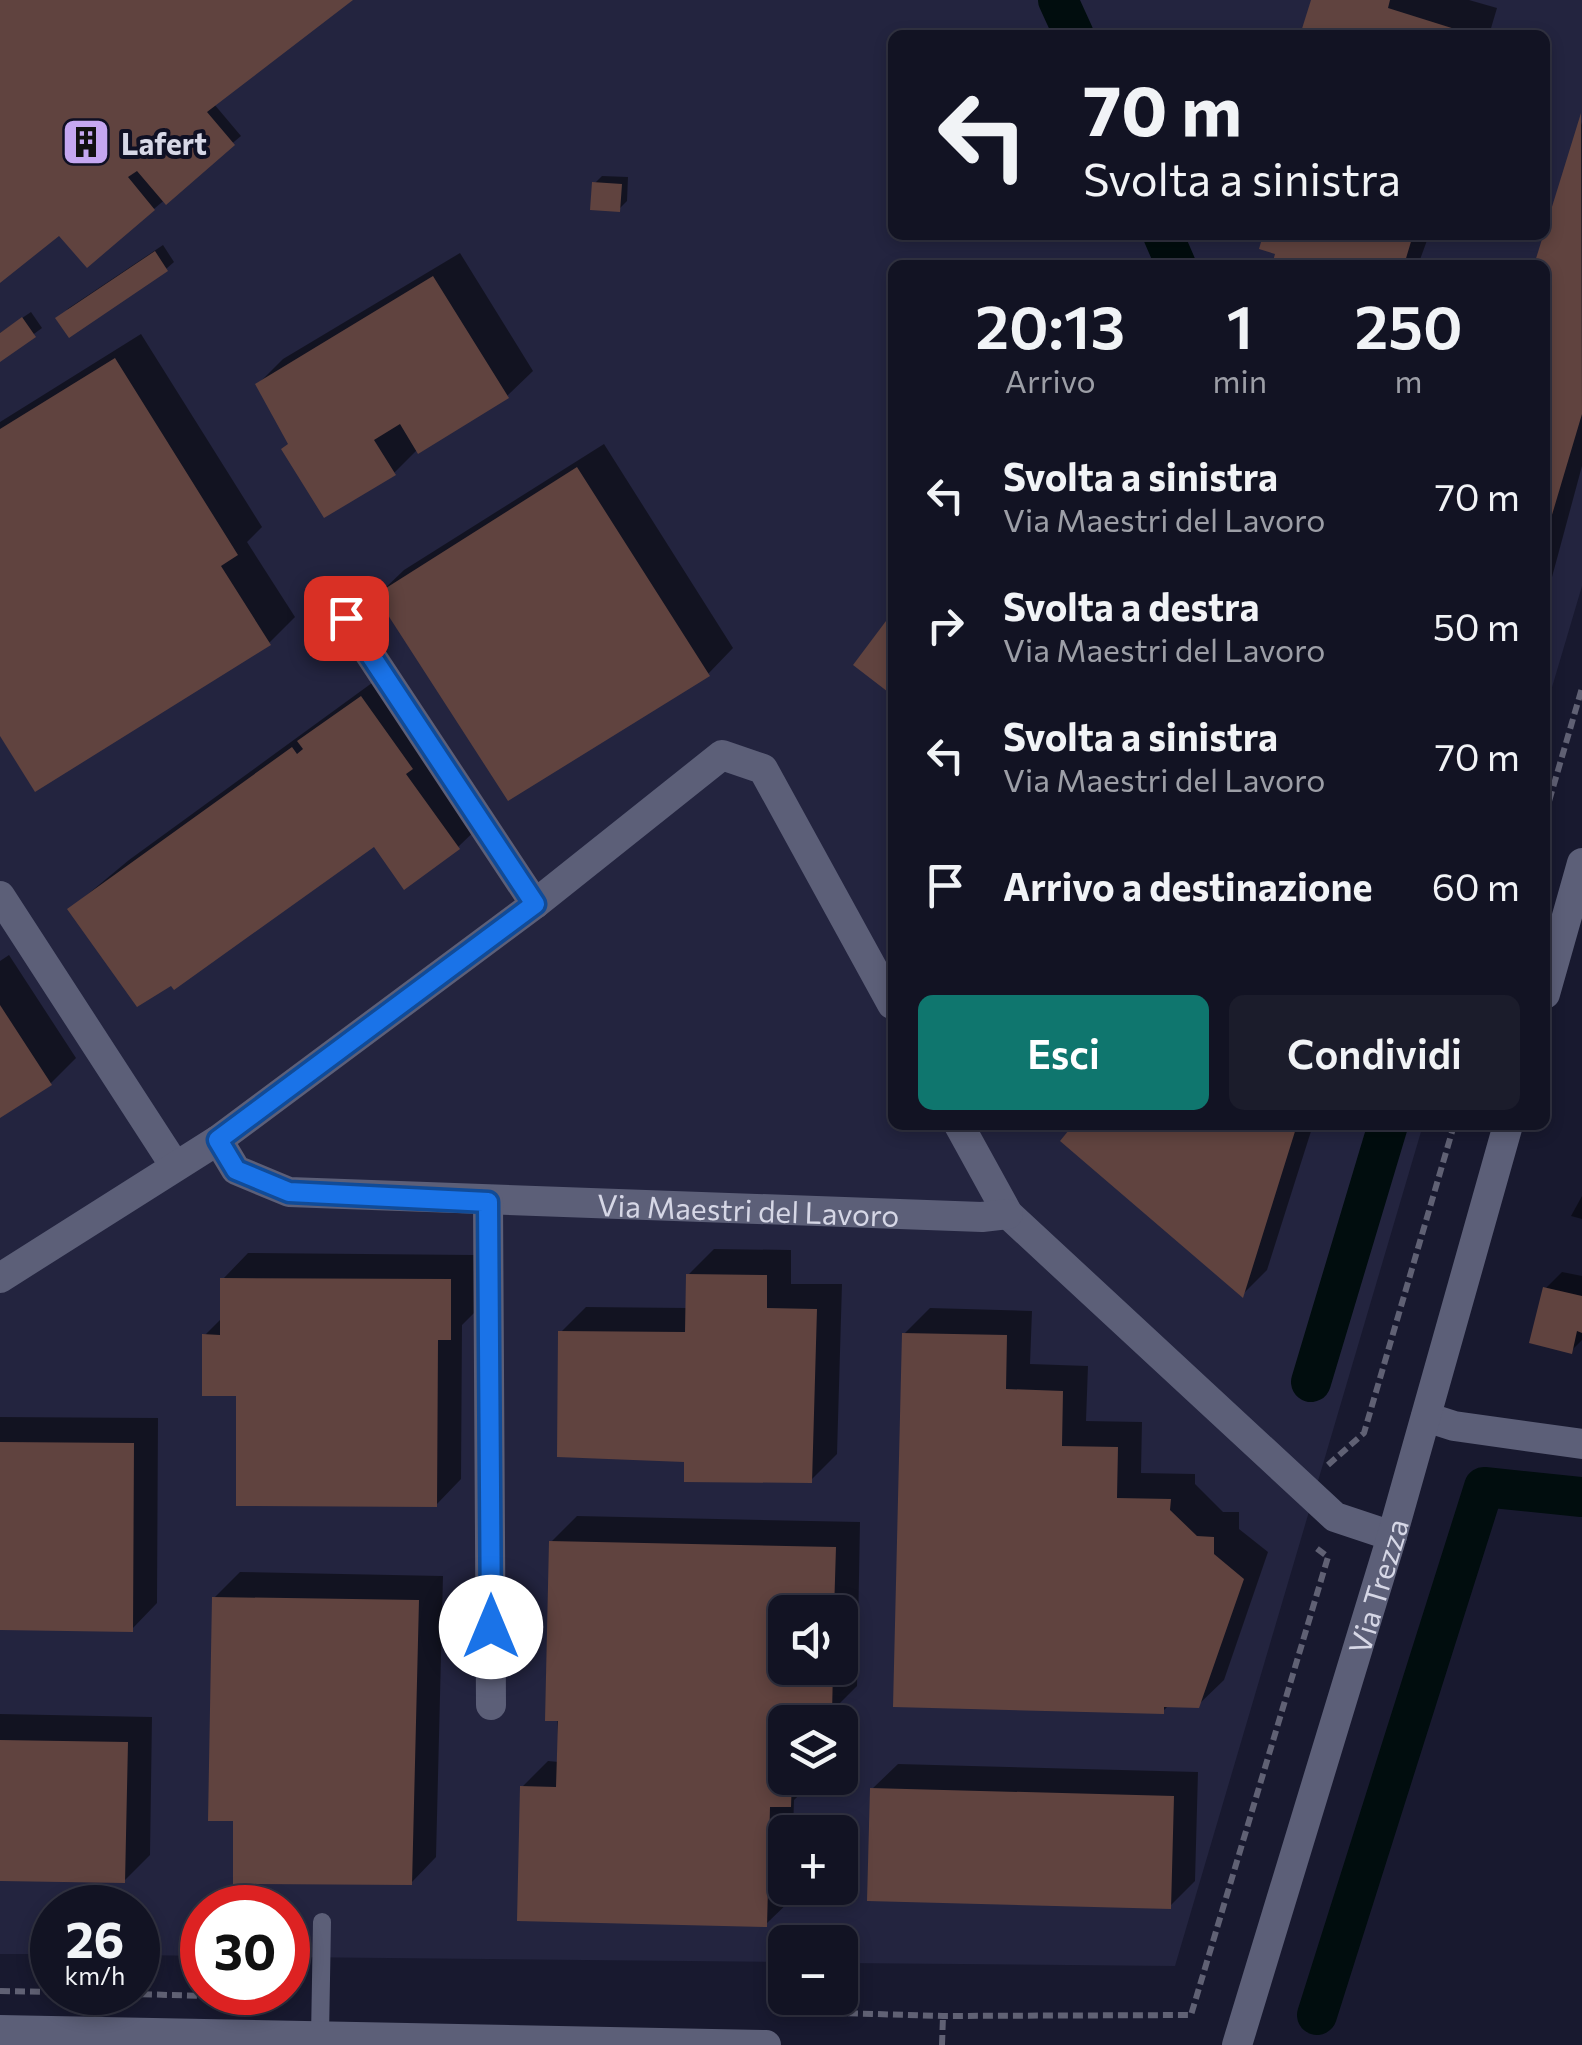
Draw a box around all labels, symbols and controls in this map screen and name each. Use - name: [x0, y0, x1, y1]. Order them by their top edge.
- text: 70 m: [1083, 65, 1242, 150]
- icon: left: [918, 70, 1048, 200]
- building icon: Lafert: [60, 116, 112, 168]
- place label: Lafert: [121, 124, 207, 161]
- text: Svolta a sinistra: [1083, 150, 1401, 205]
- text: 20:13: [975, 288, 1125, 361]
- text: 1: [1226, 288, 1253, 361]
- text: 250: [1354, 288, 1463, 361]
- text: Arrivo: [1005, 360, 1096, 400]
- text: min: [1213, 360, 1267, 400]
- text: m: [1395, 360, 1422, 400]
- text: Svolta a sinistra: [1003, 452, 1278, 499]
- icon: left: [918, 468, 973, 523]
- text: 70 m: [1435, 472, 1520, 519]
- text: Via Maestri del Lavoro: [1003, 499, 1325, 539]
- pin: [304, 576, 389, 661]
- text: Svolta a destra: [1003, 582, 1259, 629]
- icon: arrive: [319, 591, 374, 646]
- icon: right: [918, 598, 973, 653]
- text: 50 m: [1433, 602, 1520, 649]
- text: Via Maestri del Lavoro: [1003, 629, 1325, 669]
- text: Svolta a sinistra: [1003, 712, 1278, 759]
- icon: left: [918, 728, 973, 783]
- text: 70 m: [1435, 732, 1520, 779]
- text: Via Maestri del Lavoro: [1003, 759, 1325, 799]
- icon: arrive: [918, 858, 973, 913]
- text: Arrivo a destinazione: [1003, 862, 1373, 909]
- text: 60 m: [1432, 862, 1520, 909]
- button: Esci: [918, 995, 1209, 1110]
- button: Condividi: [1229, 995, 1520, 1110]
- street label: Via Maestri del Lavoro: [597, 1185, 900, 1233]
- street label: Via Trezza: [1339, 1514, 1415, 1658]
- position arrow: [439, 1575, 543, 1679]
- map controls: [768, 1595, 858, 2015]
- button: sound: [768, 1595, 858, 1685]
- button: layers: [768, 1705, 858, 1795]
- button: +: [768, 1815, 858, 1905]
- speed limit sign: 30: [180, 1885, 310, 2015]
- text: 26: [65, 1907, 124, 1968]
- button: −: [768, 1925, 858, 2015]
- text: km/h: [65, 1960, 125, 1990]

